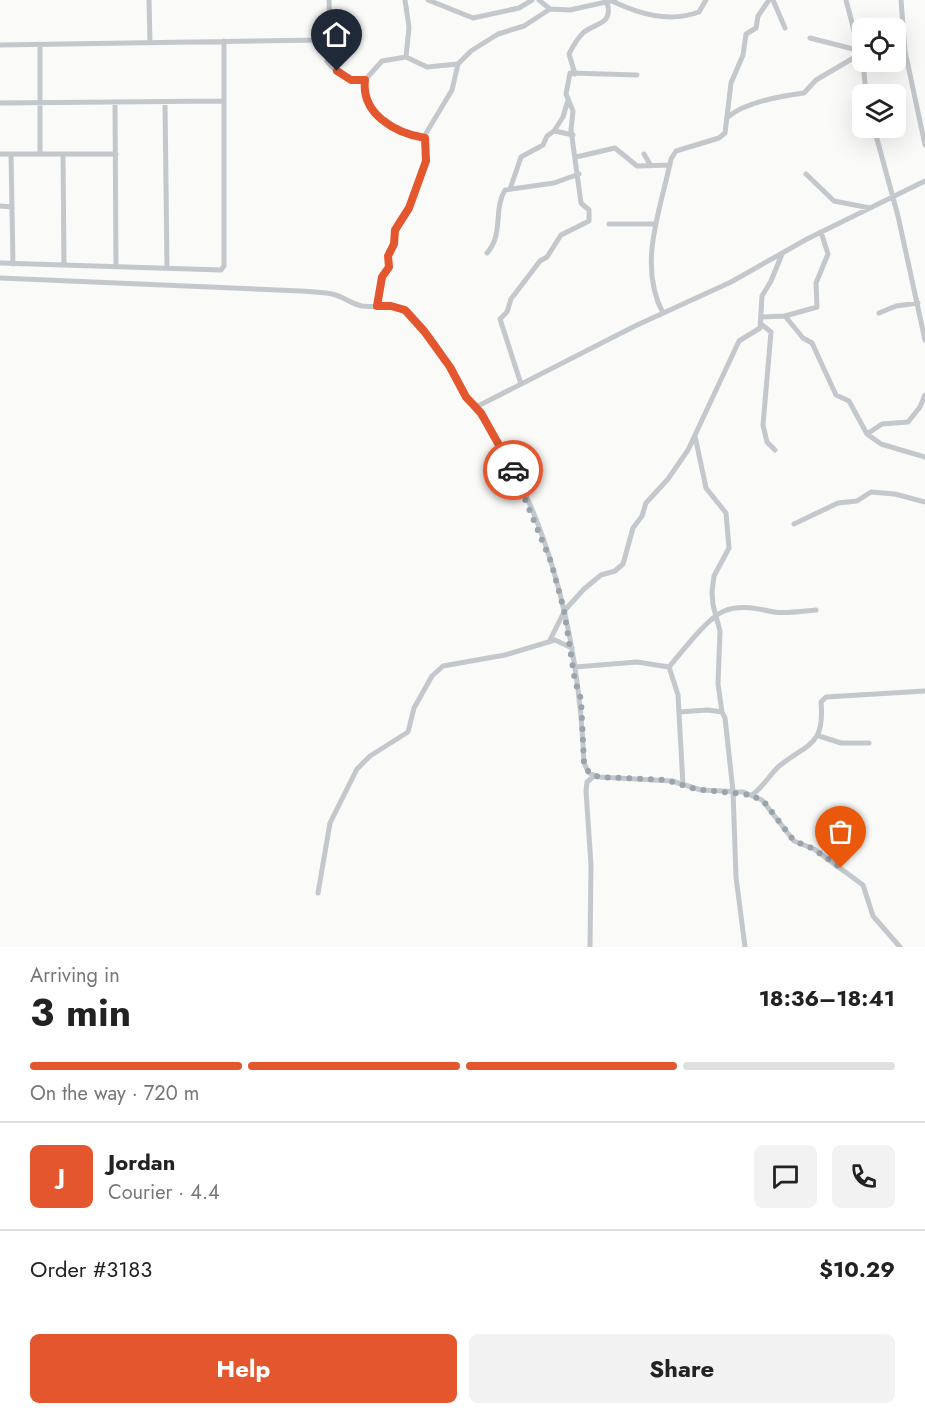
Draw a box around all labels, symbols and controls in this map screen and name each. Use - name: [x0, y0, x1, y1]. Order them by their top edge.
- pin: [311, 9, 362, 71]
- icon: home: [320, 18, 353, 51]
- map controls: [852, 18, 906, 138]
- button: locate: [852, 18, 906, 72]
- button: layers: [852, 84, 906, 138]
- courier: [483, 440, 543, 500]
- icon: car: [497, 454, 530, 487]
- pin: [815, 806, 866, 868]
- icon: bag: [824, 815, 857, 848]
- text: Arriving in: [30, 961, 120, 990]
- text: 18:36–18:41: [759, 982, 895, 1014]
- text: 3 min: [30, 984, 131, 1041]
- text: On the way · 720 m: [30, 1079, 199, 1108]
- button: chat: [754, 1145, 817, 1208]
- button: phone: [832, 1145, 895, 1208]
- text: Jordan: [108, 1146, 175, 1178]
- text: J: [58, 1160, 65, 1192]
- text: Courier · 4.4: [108, 1178, 220, 1207]
- text: Order #3183: [30, 1253, 152, 1285]
- text: $10.29: [819, 1253, 895, 1285]
- button: Help: [30, 1334, 457, 1403]
- button: Share: [469, 1334, 895, 1403]

